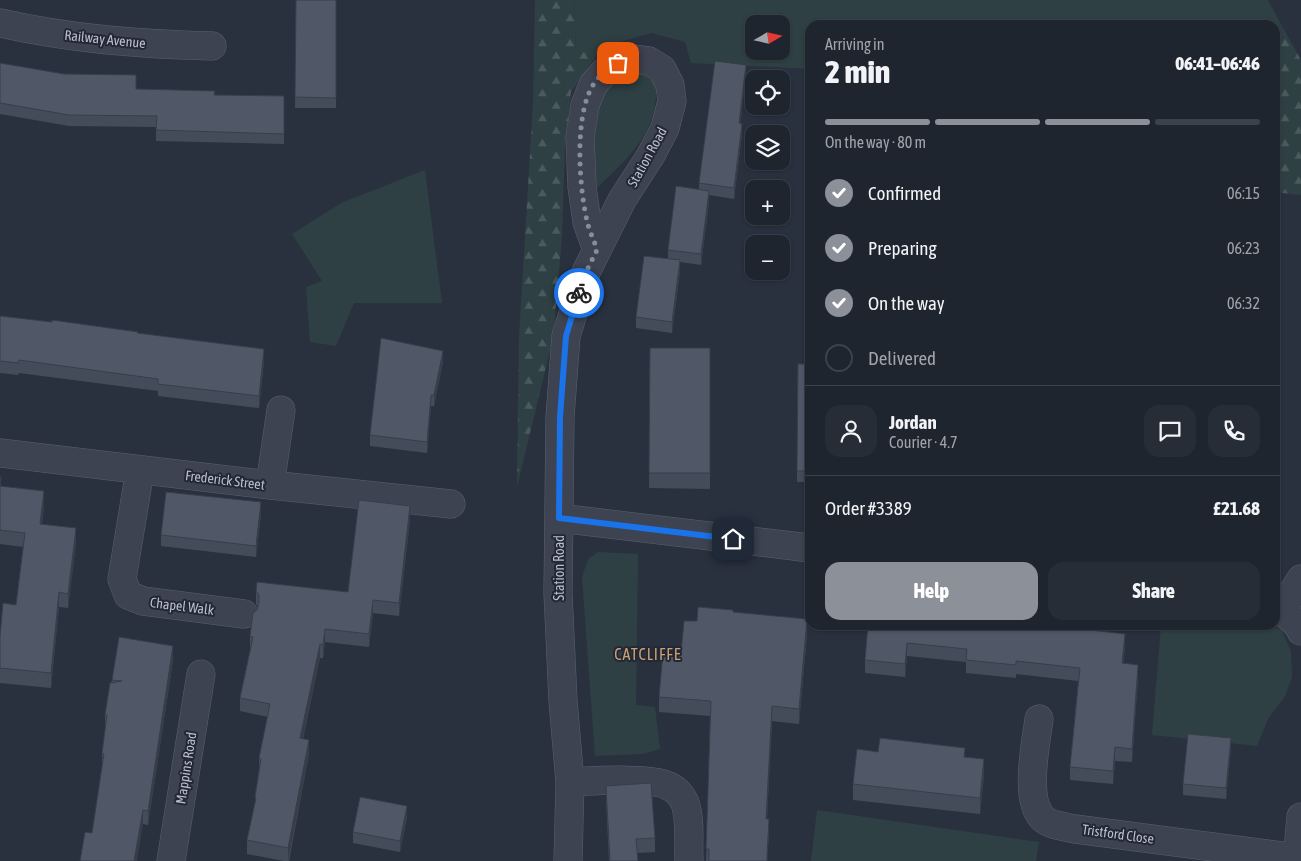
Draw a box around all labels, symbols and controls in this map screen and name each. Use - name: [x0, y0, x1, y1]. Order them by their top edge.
- north arrow: [745, 15, 790, 60]
- map controls: [745, 15, 790, 280]
- street label: Railway Avenue: [64, 27, 146, 51]
- text: Arriving in: [825, 35, 885, 53]
- pin: [597, 42, 639, 84]
- icon: bag: [604, 49, 632, 77]
- text: 06:41–06:46: [1175, 52, 1260, 74]
- text: 2 min: [825, 53, 890, 90]
- button: locate: [745, 70, 790, 115]
- street label: Station Road: [624, 124, 670, 190]
- button: layers: [745, 125, 790, 170]
- text: On the way · 80 m: [825, 133, 926, 151]
- icon: check: [825, 179, 853, 207]
- button: +: [745, 180, 790, 225]
- text: Confirmed: [868, 182, 941, 204]
- text: 06:15: [1227, 184, 1260, 202]
- icon: check: [825, 234, 853, 262]
- button: −: [745, 235, 790, 280]
- text: Preparing: [868, 237, 937, 259]
- text: 06:23: [1227, 239, 1260, 257]
- courier: [554, 268, 604, 318]
- icon: bike: [565, 279, 593, 307]
- icon: check: [825, 289, 853, 317]
- text: On the way: [868, 292, 945, 314]
- text: 06:32: [1227, 294, 1260, 312]
- text: Delivered: [868, 347, 936, 369]
- button: person: [825, 405, 877, 457]
- button: chat: [1144, 405, 1196, 457]
- button: phone: [1208, 405, 1260, 457]
- text: Jordan: [889, 411, 937, 433]
- text: Courier · 4.7: [889, 433, 958, 451]
- street label: Frederick Street: [184, 467, 266, 493]
- text: Order #3389: [825, 497, 912, 519]
- text: £21.68: [1213, 497, 1260, 519]
- pin: [712, 518, 754, 560]
- icon: home: [719, 525, 747, 553]
- street label: Station Road: [551, 535, 567, 601]
- button: Help: [825, 562, 1038, 620]
- button: Share: [1048, 562, 1260, 620]
- street label: Chapel Walk: [149, 594, 215, 618]
- district label: CATCLIFFE: [614, 645, 682, 663]
- street label: Mappins Road: [172, 731, 200, 805]
- street label: Tristford Close: [1081, 821, 1155, 847]

